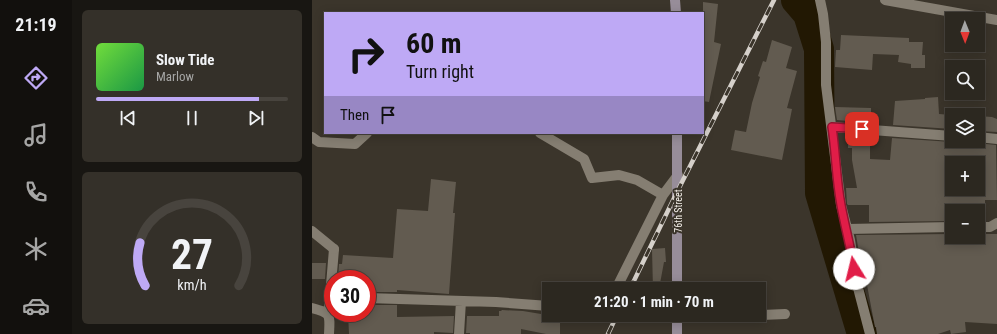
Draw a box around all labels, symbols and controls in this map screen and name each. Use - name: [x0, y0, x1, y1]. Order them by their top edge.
- north arrow: [945, 12, 985, 52]
- map controls: [945, 12, 985, 244]
- text: 21:19: [15, 14, 57, 35]
- text: 60 m: [406, 27, 462, 60]
- icon: right: [340, 28, 392, 80]
- text: Slow Tide: [156, 51, 214, 69]
- button: search: [945, 60, 985, 100]
- text: Turn right: [406, 61, 474, 82]
- icon: directions: [22, 64, 50, 92]
- text: Marlow: [156, 69, 194, 84]
- icon: arrive: [377, 104, 399, 126]
- text: Then: [340, 106, 369, 124]
- icon: previous: [117, 107, 139, 129]
- icon: pause: [181, 107, 203, 129]
- icon: next: [245, 107, 267, 129]
- button: layers: [945, 108, 985, 148]
- pin: [845, 112, 879, 146]
- icon: arrive: [851, 118, 873, 140]
- icon: music: [22, 121, 50, 149]
- button: +: [945, 156, 985, 196]
- icon: phone: [22, 178, 50, 206]
- street label: 76th Street: [673, 189, 684, 233]
- button: −: [945, 204, 985, 244]
- text: 27: [171, 230, 213, 279]
- icon: climate: [22, 235, 50, 263]
- position arrow: [833, 248, 875, 290]
- speed limit sign: 30: [324, 270, 376, 322]
- text: km/h: [177, 277, 207, 293]
- icon: car: [22, 292, 50, 320]
- text: 21:20 · 1 min · 70 m: [594, 293, 714, 311]

